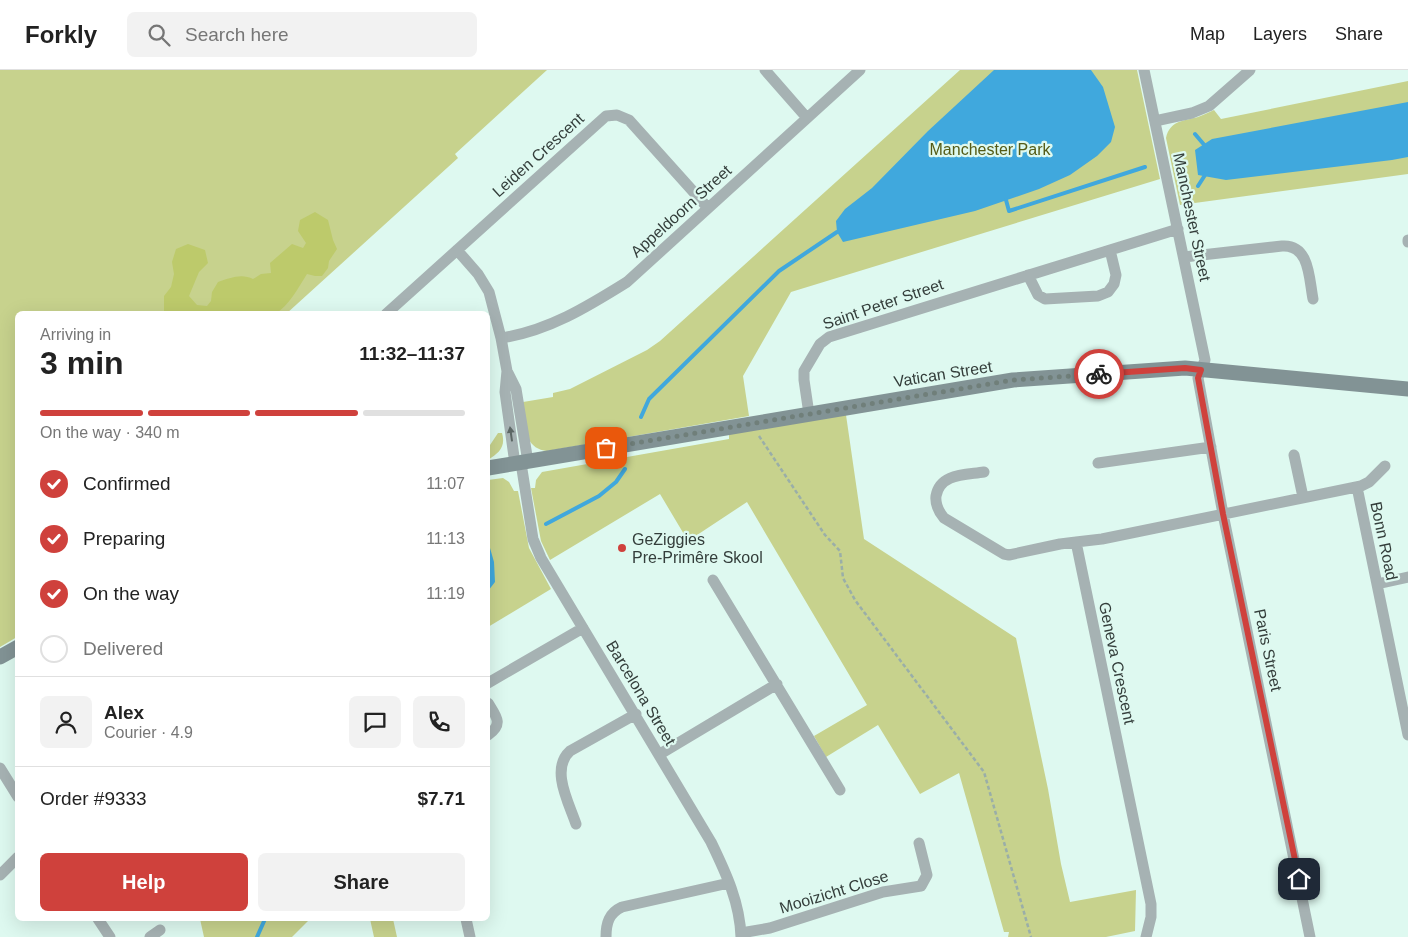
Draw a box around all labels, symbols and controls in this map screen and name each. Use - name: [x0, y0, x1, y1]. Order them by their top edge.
- search box: [127, 12, 477, 57]
- text: Forkly: [25, 21, 97, 48]
- icon: search: [145, 21, 173, 49]
- text: Search here: [185, 24, 289, 45]
- text: Map: [1190, 24, 1225, 44]
- text: Layers: [1253, 24, 1307, 44]
- text: Share: [1335, 24, 1383, 44]
- street label: Leiden Crescent: [489, 109, 587, 200]
- park label: Manchester Park: [930, 141, 1051, 158]
- street label: Manchester Street: [1170, 151, 1214, 283]
- street label: Appeldoorn Street: [627, 161, 735, 260]
- street label: Saint Peter Street: [821, 275, 946, 333]
- text: Arriving in: [40, 326, 111, 343]
- text: 11:32–11:37: [359, 343, 465, 364]
- text: 3 min: [40, 345, 124, 381]
- courier: [1074, 349, 1124, 399]
- street label: Vatican Street: [893, 358, 994, 390]
- icon: bike: [1085, 360, 1113, 388]
- text: On the way · 340 m: [40, 424, 180, 441]
- one-way arrow: [506, 426, 514, 442]
- pin: [585, 427, 627, 469]
- icon: bag: [592, 434, 620, 462]
- icon: check: [40, 470, 68, 498]
- text: Confirmed: [83, 473, 171, 494]
- text: 11:07: [426, 475, 465, 492]
- street label: Bonn Road: [1367, 500, 1401, 582]
- icon: check: [40, 525, 68, 553]
- text: Preparing: [83, 528, 165, 549]
- text: 11:13: [426, 530, 465, 547]
- place label: GeZiggies Pre-Primêre Skool: [632, 531, 763, 566]
- marker: GeZiggies Pre-Primêre Skool: [616, 542, 628, 554]
- icon: check: [40, 580, 68, 608]
- text: On the way: [83, 583, 179, 604]
- text: 11:19: [426, 585, 465, 602]
- street label: Geneva Crescent: [1096, 600, 1138, 726]
- street label: Paris Street: [1251, 607, 1285, 693]
- text: Delivered: [83, 638, 163, 659]
- street label: Barcelona Street: [603, 638, 679, 749]
- button: person: [40, 696, 92, 748]
- button: chat: [349, 696, 401, 748]
- button: phone: [413, 696, 465, 748]
- text: Alex: [104, 702, 144, 723]
- text: Courier · 4.9: [104, 724, 193, 741]
- text: Order #9333: [40, 788, 147, 809]
- text: $7.71: [417, 788, 465, 809]
- button: Help: [40, 853, 248, 911]
- button: Share: [258, 853, 465, 911]
- pin: [1278, 858, 1320, 900]
- icon: home: [1285, 865, 1313, 893]
- street label: Mooizicht Close: [778, 867, 891, 917]

